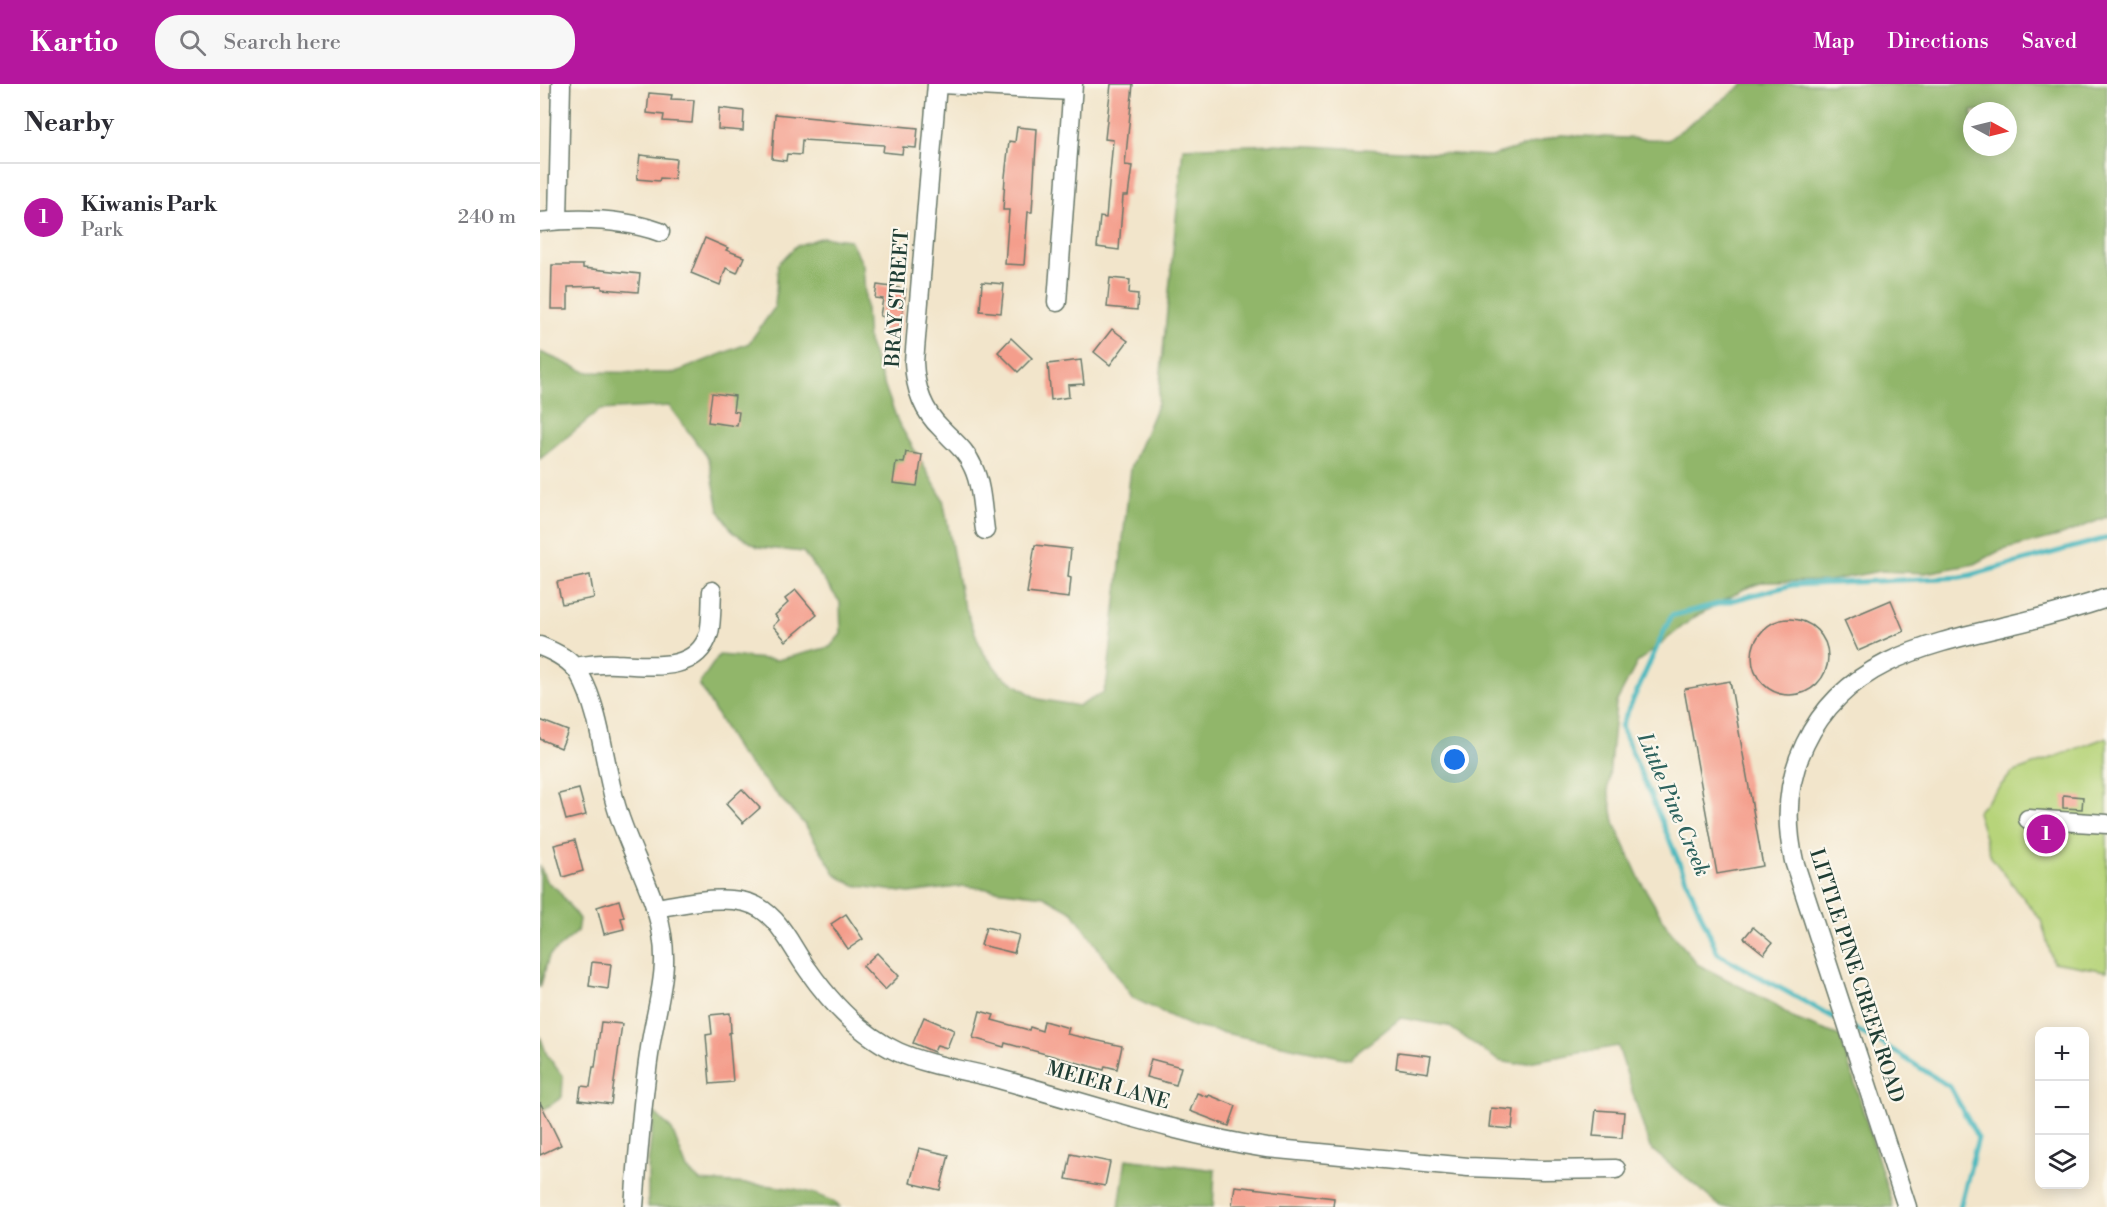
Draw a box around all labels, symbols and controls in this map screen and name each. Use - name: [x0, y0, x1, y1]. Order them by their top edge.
- search box: [155, 15, 575, 69]
- text: Kartio: [30, 25, 119, 60]
- icon: search: [176, 26, 209, 59]
- text: Search here: [224, 29, 341, 56]
- text: Map: [1813, 29, 1855, 55]
- text: Directions: [1888, 29, 1989, 55]
- text: Saved: [2022, 29, 2077, 55]
- north arrow: [1963, 102, 2017, 156]
- text: Nearby: [24, 107, 114, 139]
- text: Kiwanis Park: [81, 191, 217, 218]
- text: 1: [39, 205, 48, 230]
- text: 240 m: [458, 205, 516, 230]
- text: Park: [81, 218, 123, 243]
- street label: BRAY STREET: [881, 228, 915, 369]
- water label: Little Pine Creek: [1631, 728, 1715, 881]
- your location: [1440, 745, 1469, 774]
- pin: 1: [2026, 812, 2066, 856]
- street label: LITTLE PINE CREEK ROAD: [1803, 846, 1909, 1106]
- map controls: [2035, 1027, 2089, 1189]
- button: +: [2035, 1027, 2089, 1081]
- street label: MEIER LANE: [1043, 1056, 1173, 1116]
- button: −: [2035, 1081, 2089, 1135]
- button: layers: [2035, 1135, 2089, 1189]

